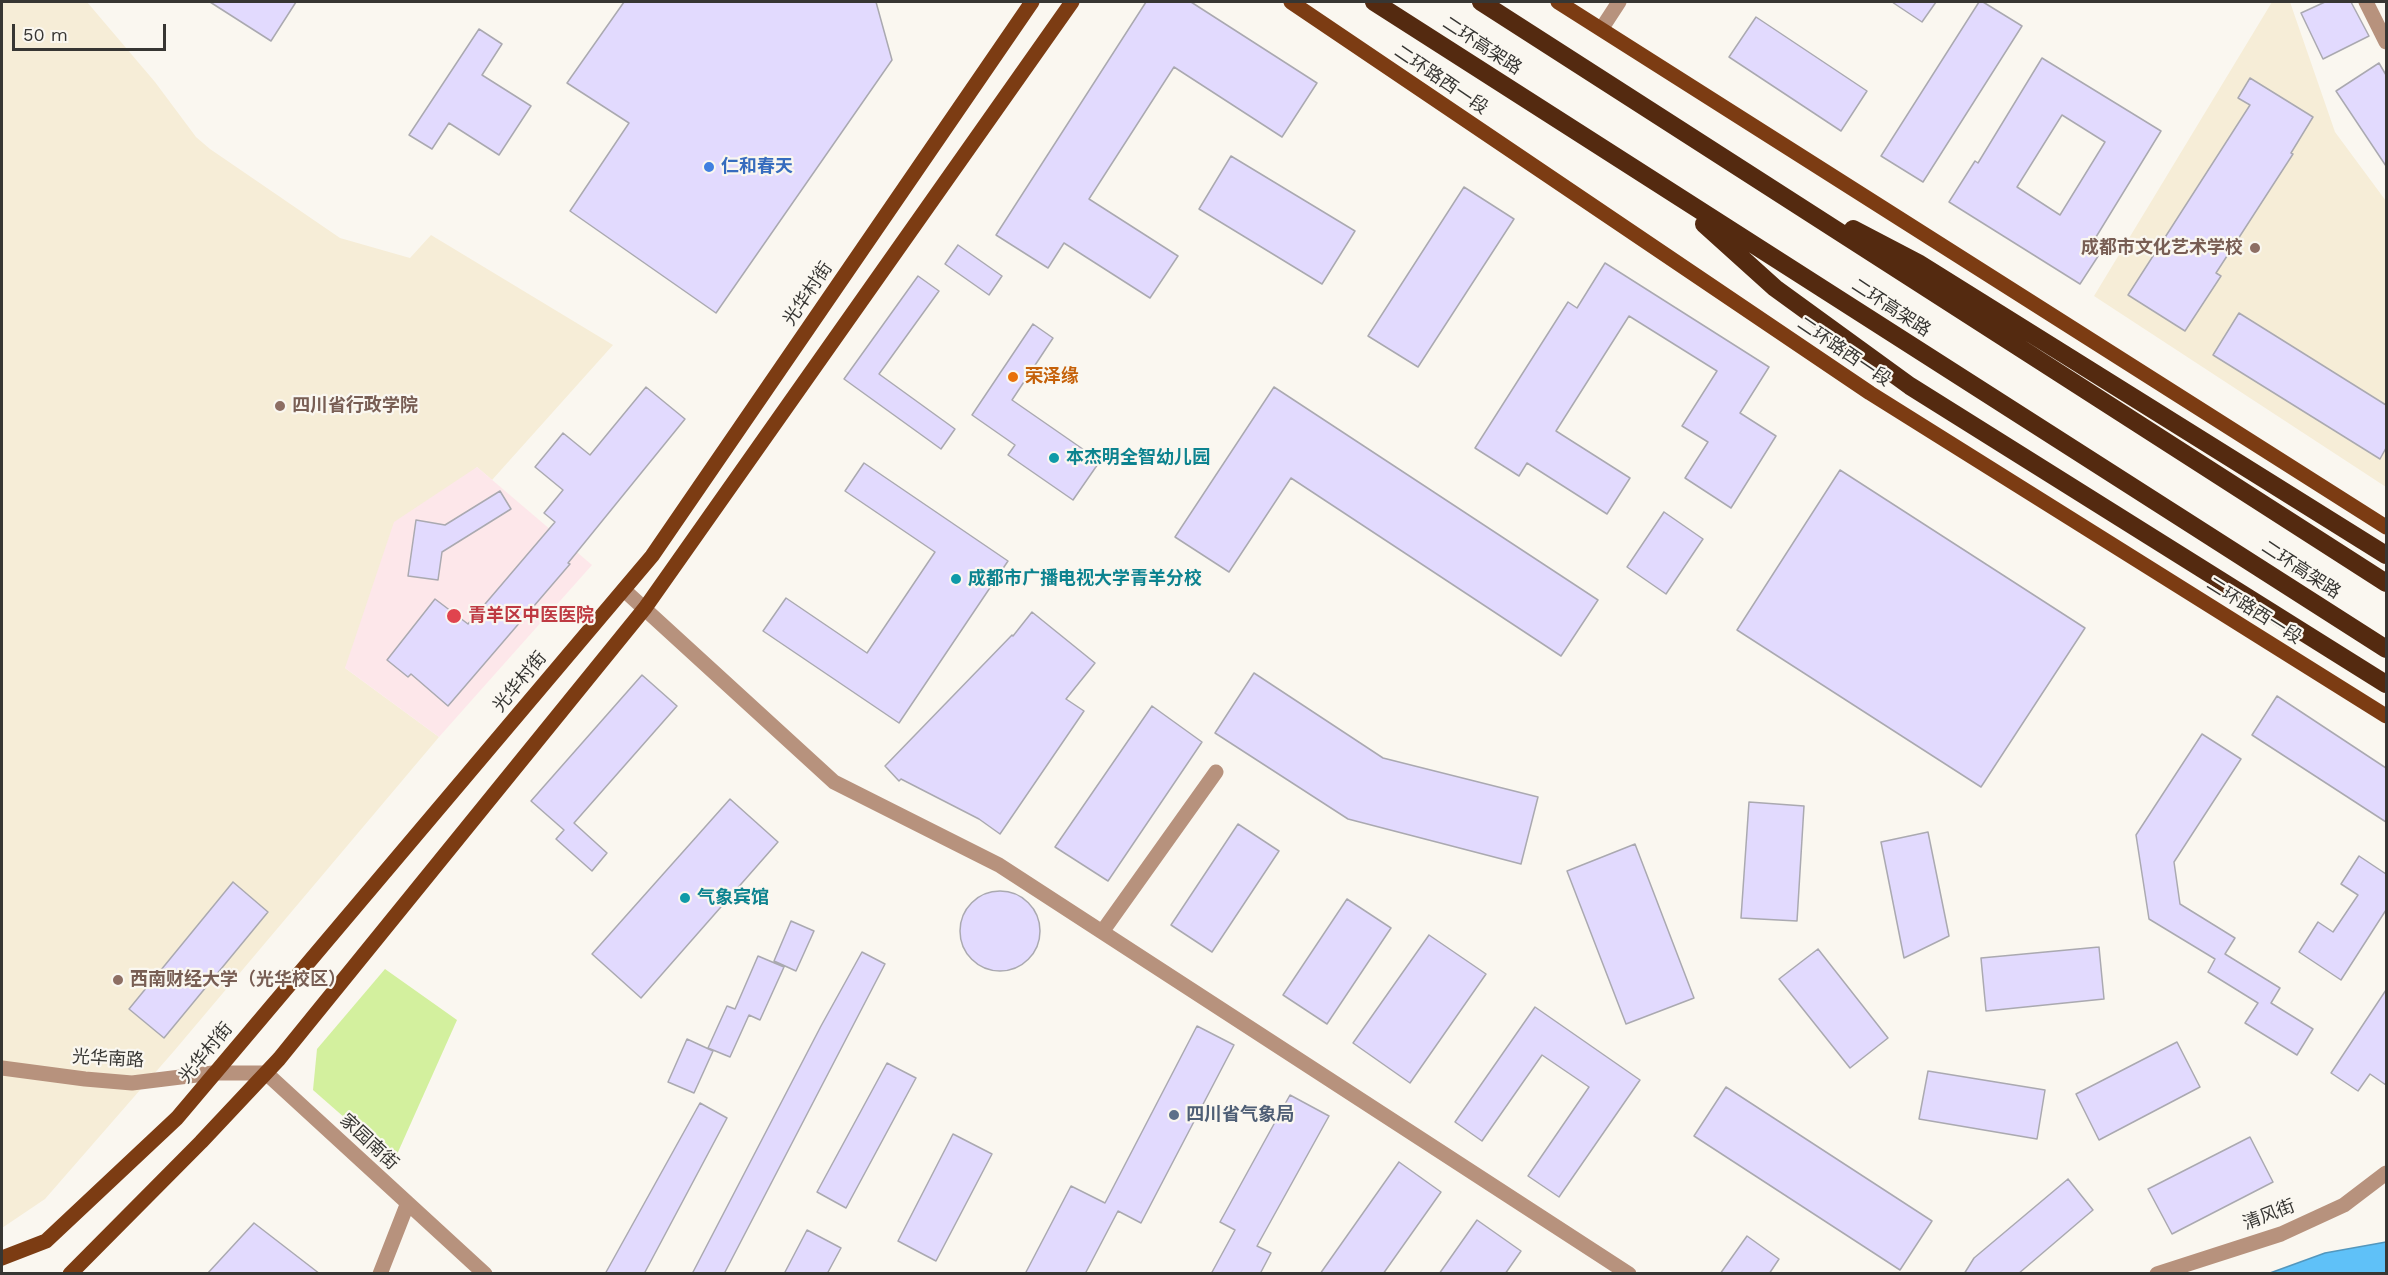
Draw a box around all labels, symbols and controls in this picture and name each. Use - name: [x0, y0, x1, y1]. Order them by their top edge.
- scale bar: [15, 12, 170, 50]
- street label: 二环高架路: [1438, 12, 1526, 80]
- text: 50 m: [23, 24, 68, 45]
- street label: 二环路西一段: [1390, 41, 1492, 119]
- place label: 仁和春天: [721, 156, 793, 178]
- marker: 仁和春天: [702, 160, 716, 174]
- place label: 成都市文化艺术学校: [2081, 237, 2243, 259]
- marker: 成都市文化艺术学校: [2248, 241, 2262, 255]
- street label: 光华村街: [779, 258, 837, 330]
- street label: 二环高架路: [1847, 274, 1935, 342]
- street label: 二环路西一段: [1793, 313, 1895, 391]
- place label: 荣泽缘: [1025, 366, 1079, 388]
- marker: 荣泽缘: [1006, 370, 1020, 384]
- place label: 四川省行政学院: [292, 395, 418, 417]
- marker: 四川省行政学院: [273, 399, 287, 413]
- place label: 本杰明全智幼儿园: [1066, 447, 1210, 469]
- marker: 本杰明全智幼儿园: [1047, 451, 1061, 465]
- street label: 二环高架路: [2257, 536, 2345, 604]
- place label: 成都市广播电视大学青羊分校: [968, 568, 1202, 590]
- marker: 成都市广播电视大学青羊分校: [949, 572, 963, 586]
- street label: 二环路西一段: [2202, 573, 2306, 649]
- place label: 青羊区中医医院: [468, 605, 594, 627]
- marker: 青羊区中医医院: [445, 607, 463, 625]
- street label: 光华村街: [489, 647, 551, 717]
- place label: 气象宾馆: [697, 887, 769, 909]
- marker: 气象宾馆: [678, 891, 692, 905]
- place label: 西南财经大学（光华校区）: [130, 969, 346, 991]
- marker: 西南财经大学（光华校区）: [111, 973, 125, 987]
- street label: 光华村街: [175, 1018, 237, 1088]
- street label: 光华南路: [71, 1046, 145, 1072]
- place label: 四川省气象局: [1186, 1104, 1294, 1126]
- marker: 四川省气象局: [1167, 1108, 1181, 1122]
- street label: 家园南街: [335, 1110, 403, 1174]
- street label: 清风街: [2240, 1195, 2298, 1235]

